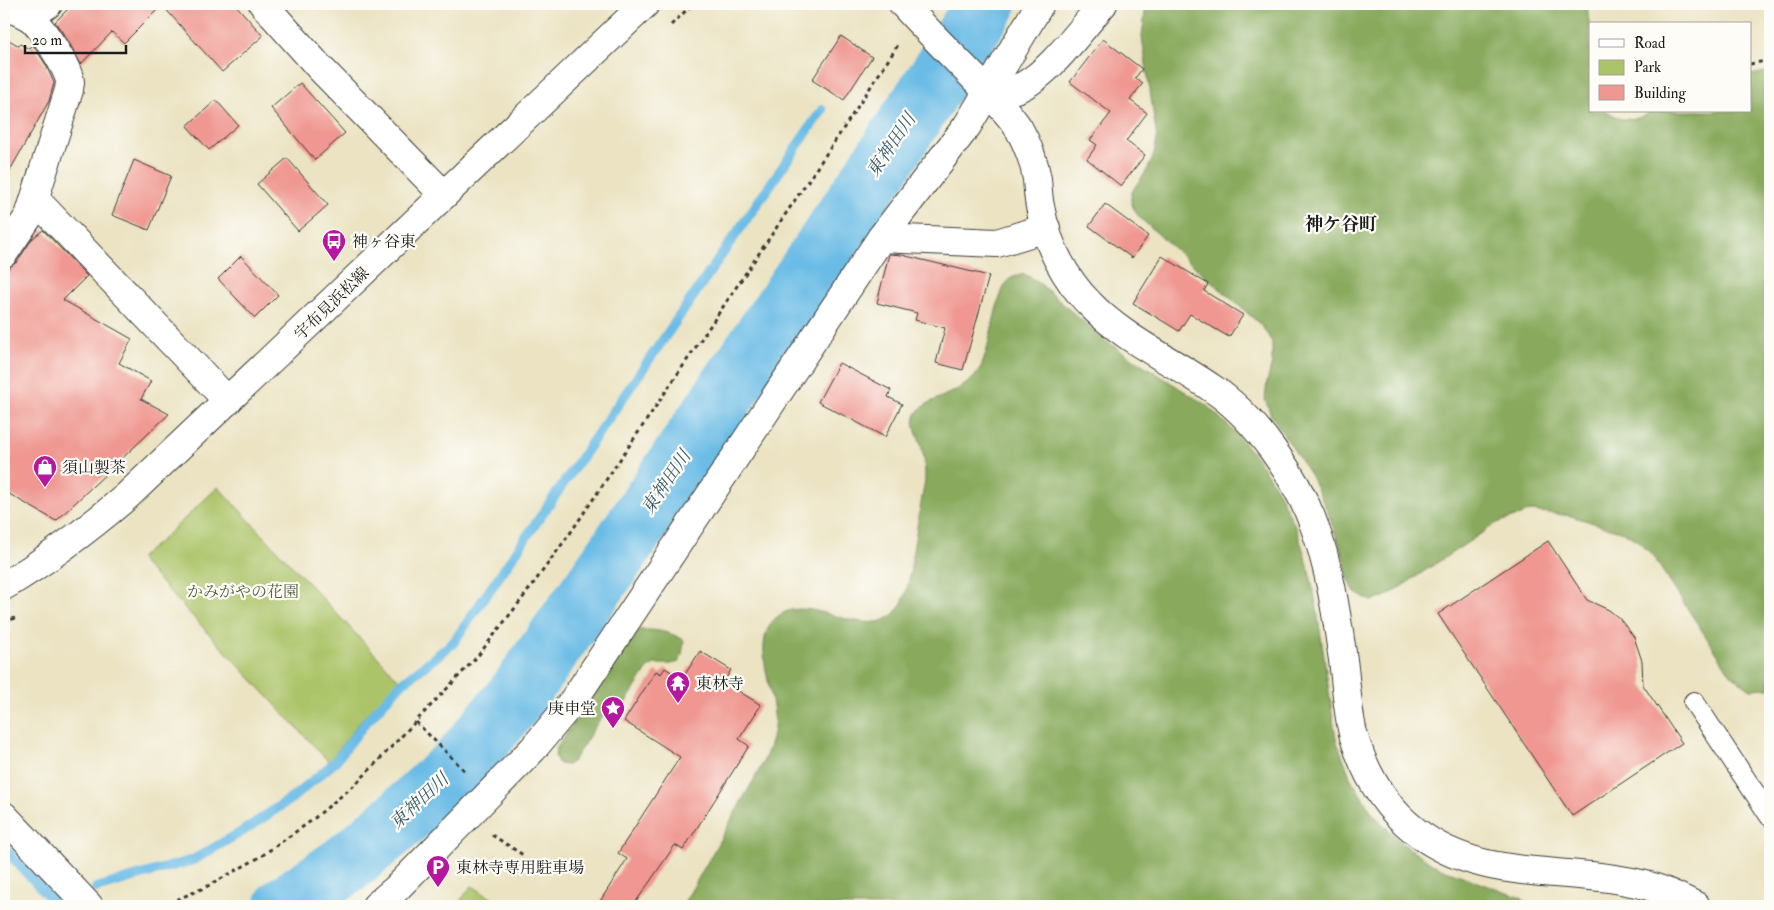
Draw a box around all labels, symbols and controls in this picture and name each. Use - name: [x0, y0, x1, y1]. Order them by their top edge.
- scale bar: [25, 22, 126, 54]
- legend: [1589, 22, 1752, 112]
- text: 20 m: [32, 31, 62, 50]
- text: Road: [1634, 34, 1666, 53]
- text: Park: [1634, 58, 1661, 77]
- text: Building: [1634, 84, 1686, 103]
- water label: 東神田川: [862, 107, 922, 182]
- district label: 神ケ谷町: [1305, 213, 1377, 236]
- bus stop icon: 神ヶ谷東: [321, 228, 347, 262]
- place label: 神ヶ谷東: [352, 232, 416, 252]
- street label: 宇布見浜松線: [290, 263, 373, 344]
- water label: 東神田川: [637, 444, 697, 519]
- shop icon: 須山製茶: [32, 454, 58, 488]
- place label: 須山製茶: [62, 458, 126, 478]
- park label: かみがやの花園: [187, 582, 299, 602]
- temple icon: 東林寺: [665, 670, 691, 704]
- place label: 東林寺: [696, 674, 744, 694]
- place icon: 庚申堂: [600, 695, 626, 729]
- place label: 庚申堂: [548, 699, 596, 719]
- water label: 東神田川: [385, 767, 455, 834]
- parking icon: 東林寺専用駐車場: [425, 854, 451, 888]
- place label: 東林寺専用駐車場: [456, 858, 584, 878]

